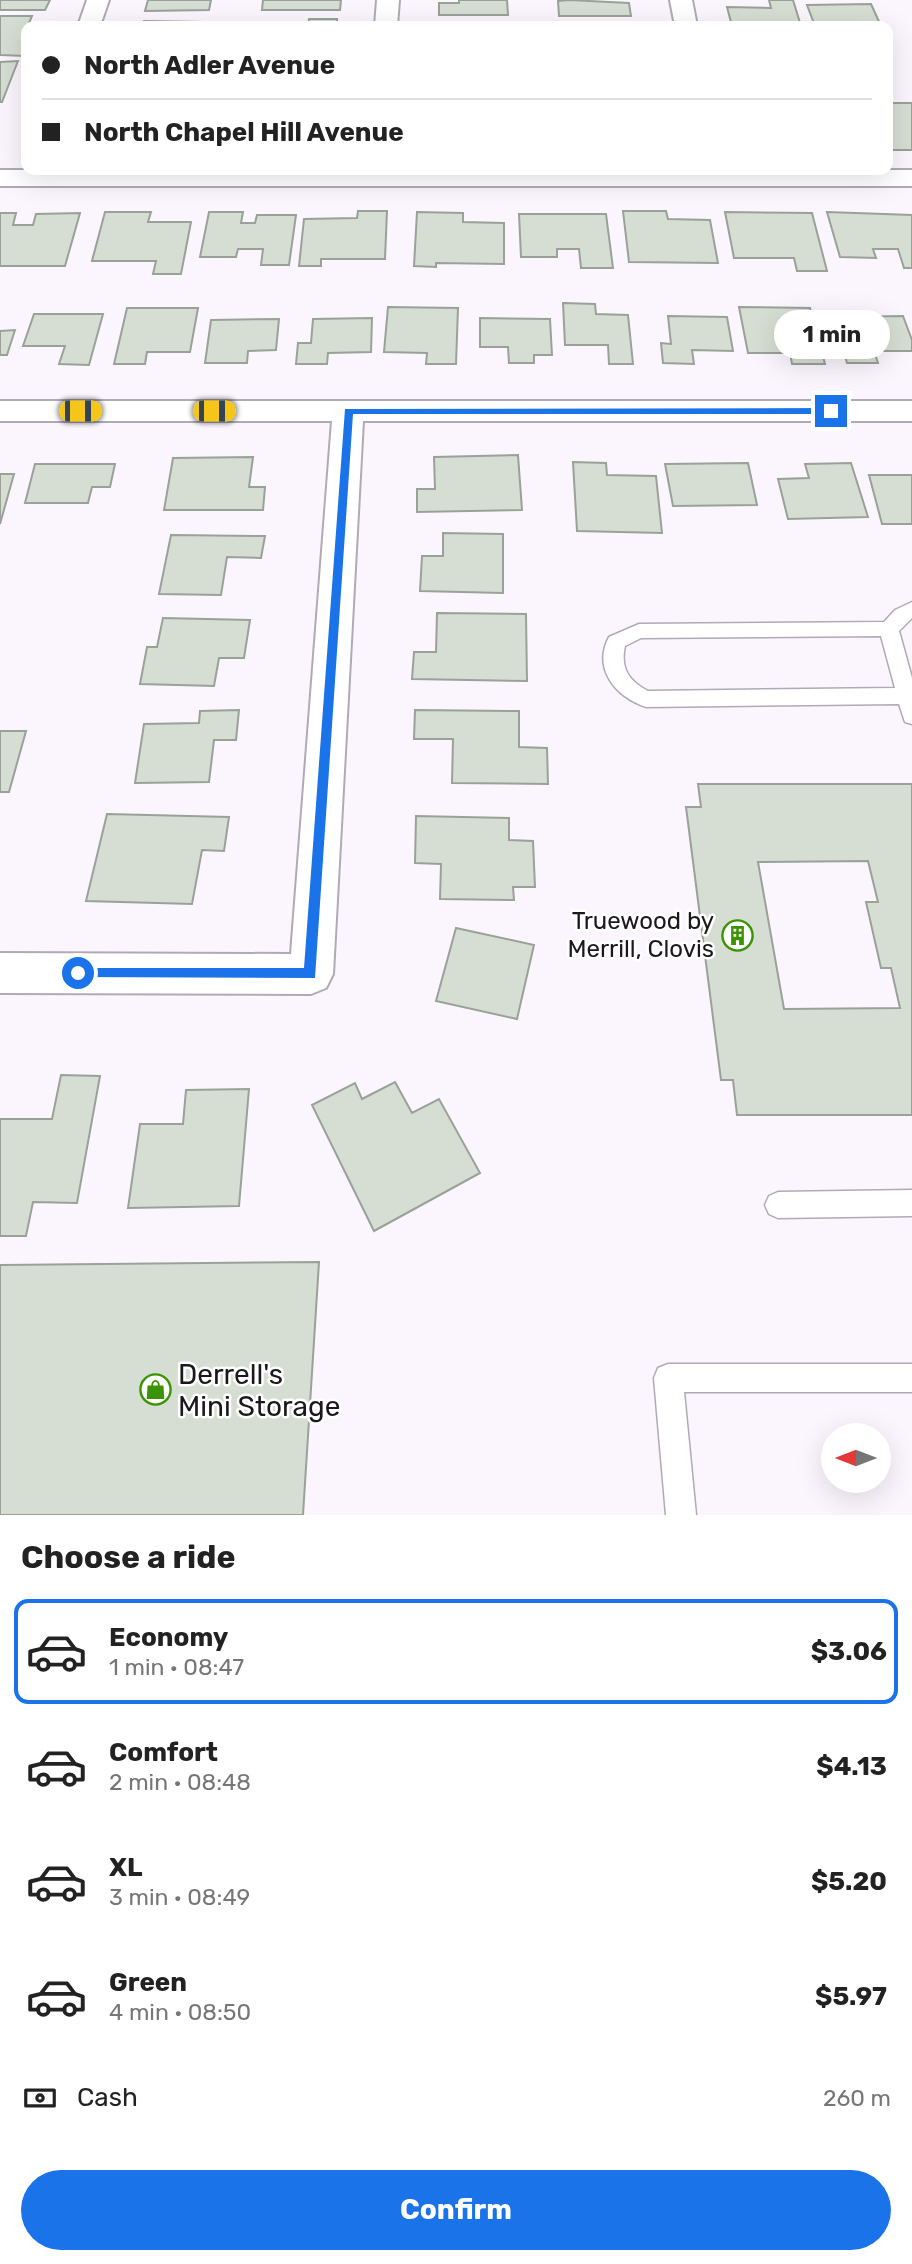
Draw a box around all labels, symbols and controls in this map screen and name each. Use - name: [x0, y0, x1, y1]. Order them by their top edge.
- text: North Adler Avenue: [84, 50, 335, 81]
- text: North Chapel Hill Avenue: [84, 117, 404, 148]
- callout: 1 min: [773, 310, 889, 358]
- text: 1 min: [803, 320, 861, 348]
- route end: [815, 395, 847, 427]
- car: [60, 401, 102, 422]
- car: [194, 401, 236, 422]
- place label: Truewood by Merrill, Clovis: [567, 907, 714, 963]
- building icon: Truewood by Merrill, Clovis: [720, 918, 754, 952]
- route start: [62, 957, 94, 989]
- place label: Derrell's Mini Storage: [178, 1358, 340, 1423]
- shop icon: Derrell's Mini Storage: [138, 1373, 172, 1407]
- north arrow: [821, 1423, 891, 1493]
- map controls: [821, 1423, 891, 1493]
- text: Choose a ride: [21, 1538, 235, 1576]
- icon: car: [25, 1620, 88, 1683]
- text: Economy: [109, 1622, 228, 1653]
- text: $3.06: [811, 1636, 887, 1667]
- text: 1 min · 08:47: [109, 1653, 244, 1681]
- icon: car: [25, 1735, 88, 1798]
- text: Comfort: [109, 1737, 218, 1768]
- text: $4.13: [816, 1751, 887, 1782]
- text: 2 min · 08:48: [109, 1768, 251, 1796]
- icon: car: [25, 1850, 88, 1913]
- text: XL: [109, 1852, 142, 1883]
- text: $5.20: [811, 1866, 887, 1897]
- text: 3 min · 08:49: [109, 1883, 250, 1911]
- icon: car: [25, 1965, 88, 2028]
- text: Green: [109, 1967, 187, 1998]
- text: $5.97: [815, 1981, 887, 2012]
- text: 4 min · 08:50: [109, 1998, 251, 2026]
- icon: cash: [21, 2079, 59, 2117]
- text: Cash: [77, 2082, 138, 2113]
- text: 260 m: [823, 2084, 891, 2112]
- button: Confirm: [21, 2170, 891, 2250]

